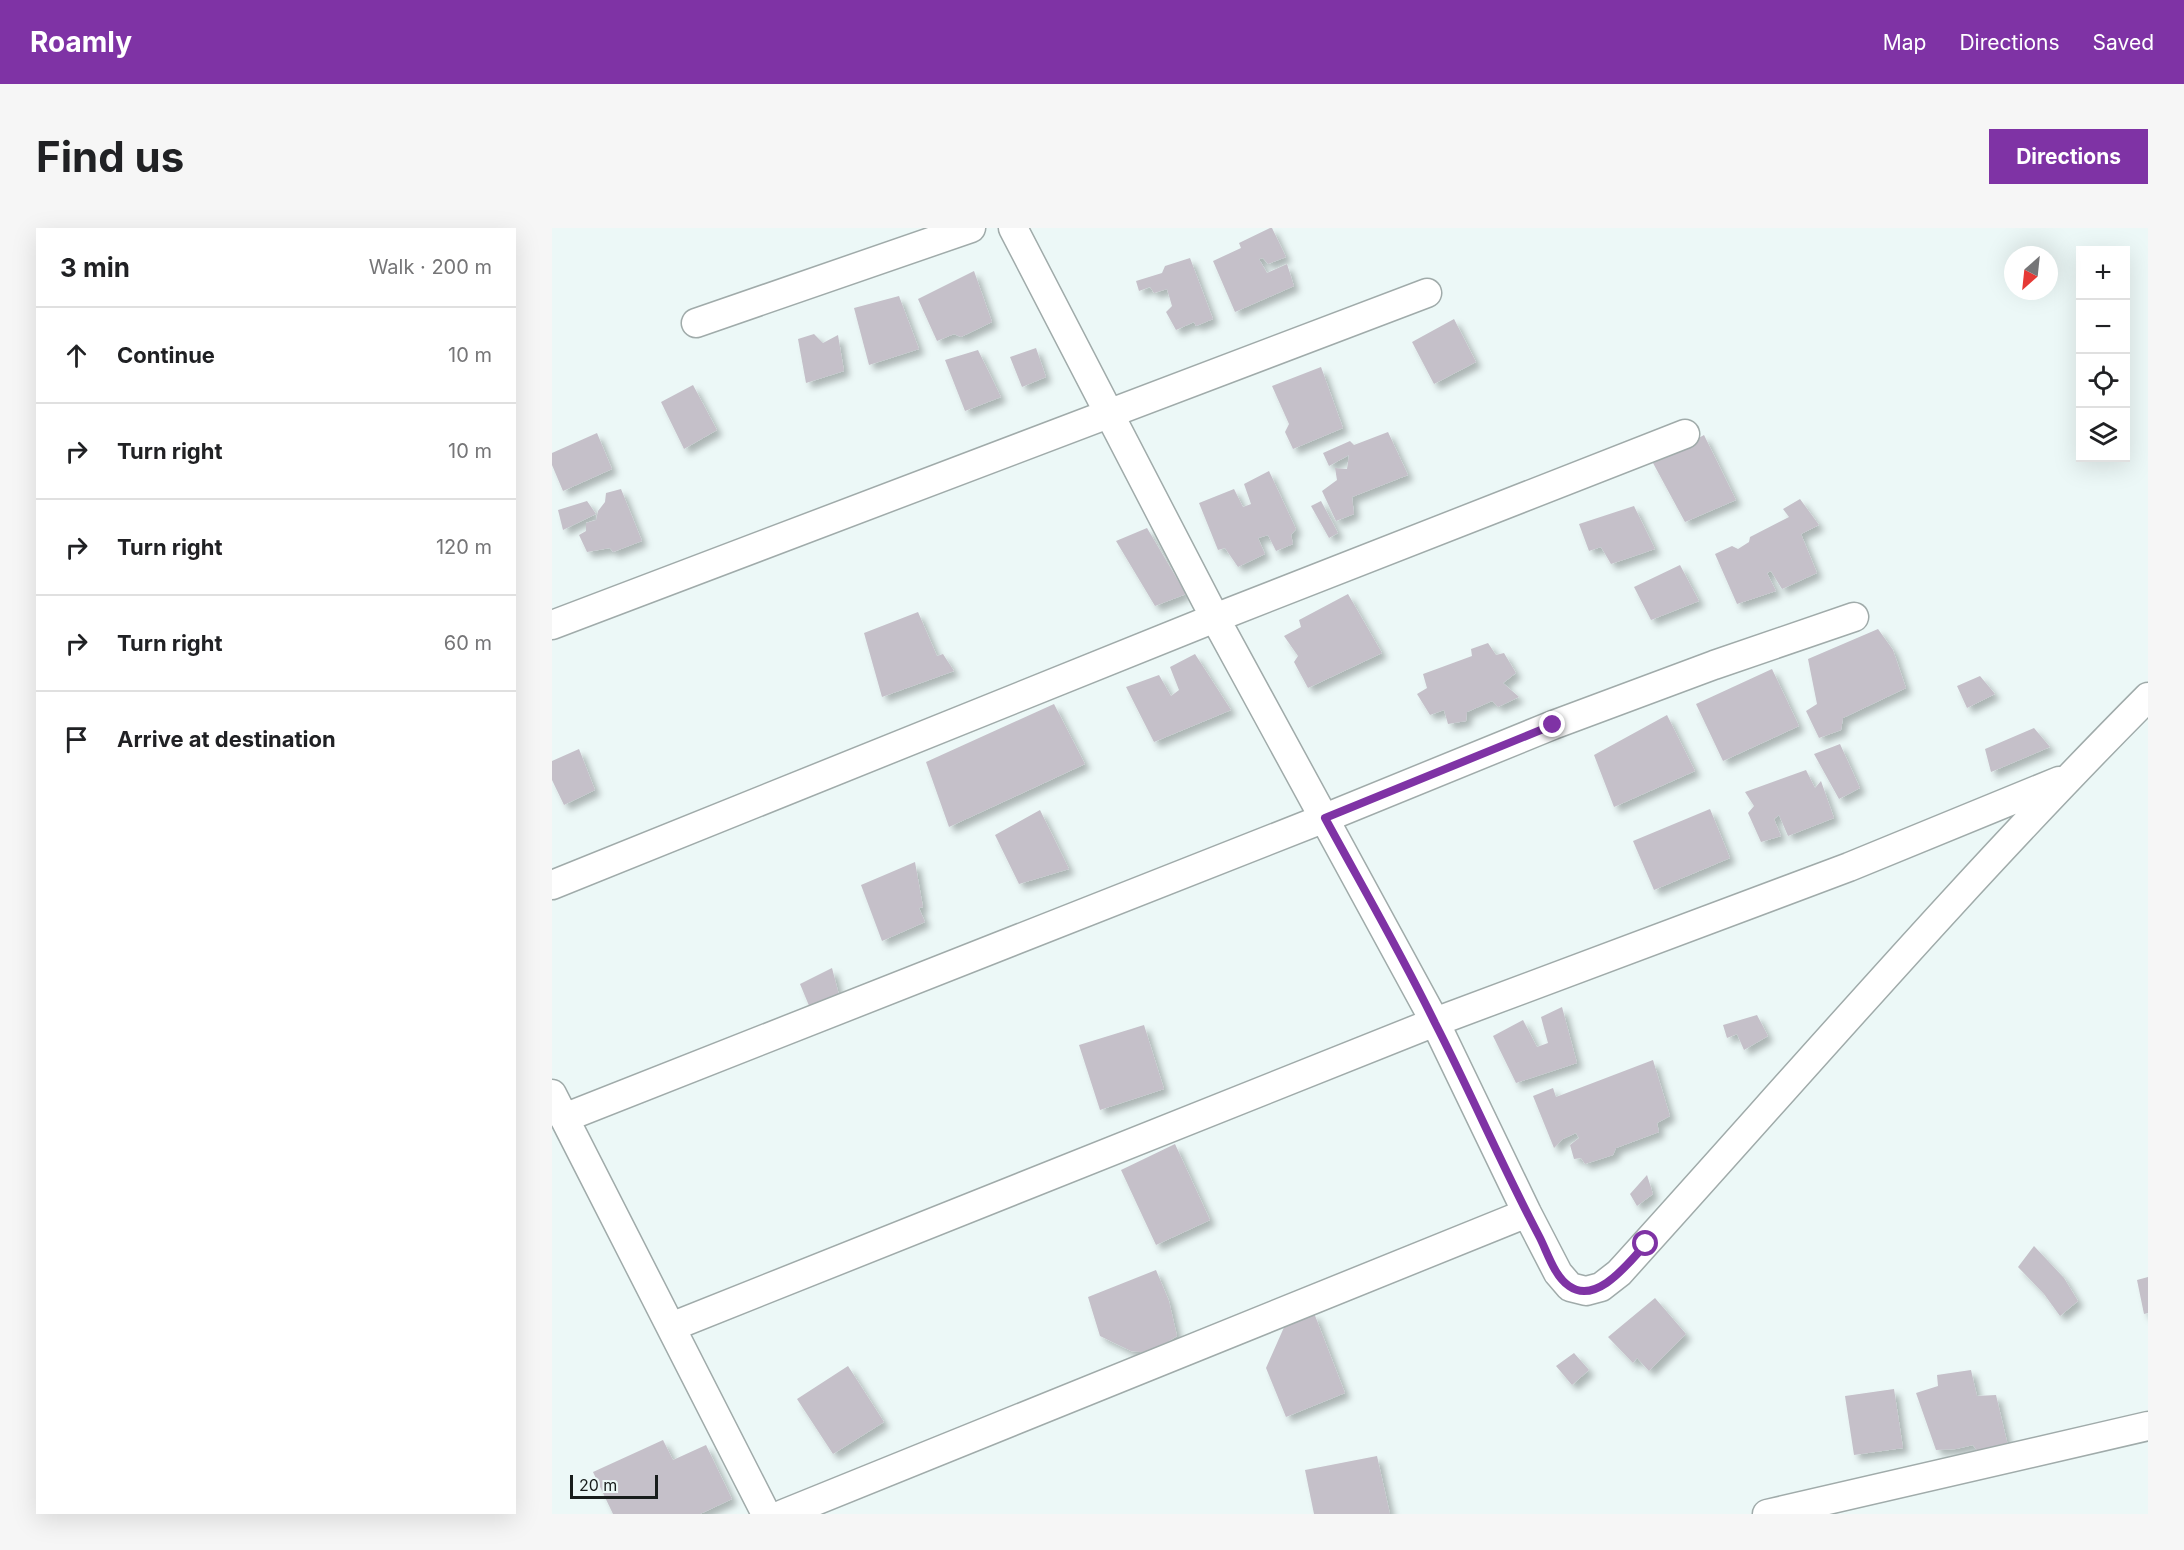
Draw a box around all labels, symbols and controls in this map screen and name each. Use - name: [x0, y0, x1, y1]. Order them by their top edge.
- text: Roamly: [30, 25, 132, 59]
- text: Map: [1883, 30, 1926, 55]
- text: Directions: [1959, 30, 2060, 55]
- text: Saved: [2093, 30, 2154, 55]
- button: Directions: [1989, 129, 2148, 184]
- text: Find us: [36, 131, 184, 182]
- north arrow: [2004, 246, 2058, 300]
- map controls: [2076, 246, 2130, 462]
- button: +: [2076, 246, 2130, 300]
- text: 3 min: [60, 252, 130, 283]
- text: Walk · 200 m: [369, 255, 492, 279]
- button: −: [2076, 300, 2130, 354]
- icon: ahead: [60, 339, 93, 372]
- text: Continue: [117, 342, 215, 368]
- text: 10 m: [448, 343, 492, 367]
- button: locate: [2076, 354, 2130, 408]
- button: layers: [2076, 408, 2130, 462]
- icon: right: [60, 435, 93, 468]
- text: Turn right: [117, 438, 223, 464]
- text: 10 m: [448, 439, 492, 463]
- icon: right: [60, 531, 93, 564]
- text: Turn right: [117, 534, 223, 560]
- text: 120 m: [436, 535, 492, 559]
- icon: right: [60, 627, 93, 660]
- text: Turn right: [117, 630, 223, 656]
- text: 60 m: [444, 631, 492, 655]
- route end: [1539, 711, 1565, 737]
- icon: arrive: [60, 723, 93, 756]
- text: Arrive at destination: [117, 726, 336, 752]
- route start: [1632, 1230, 1658, 1256]
- scale bar: [570, 1472, 658, 1500]
- text: 20 m: [579, 1475, 617, 1495]

